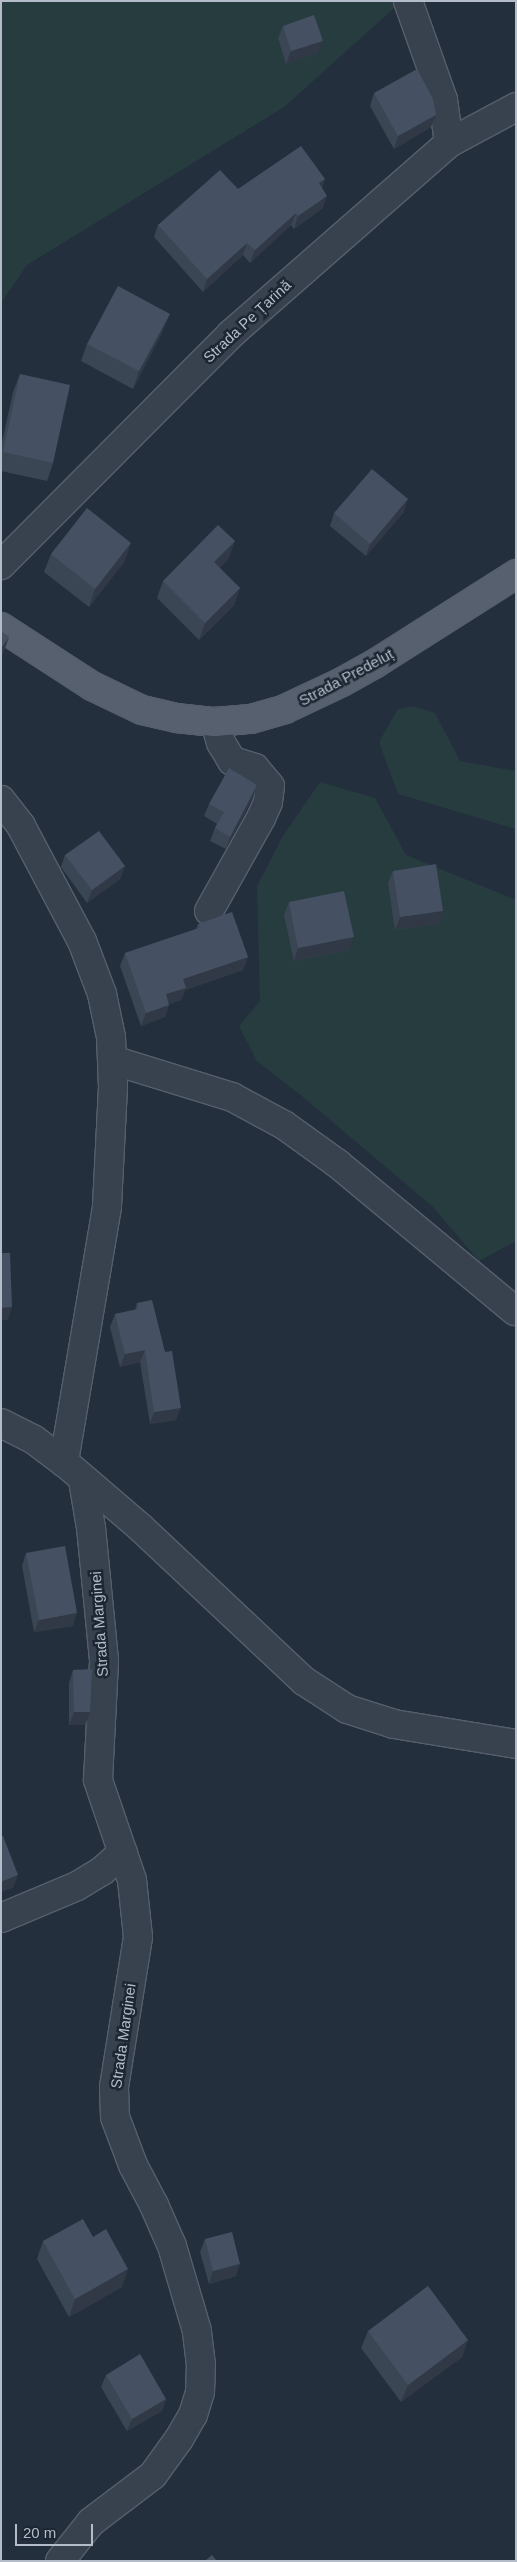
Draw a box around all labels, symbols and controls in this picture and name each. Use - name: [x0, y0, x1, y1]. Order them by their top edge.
- street label: Strada Pe Țarină: [199, 276, 295, 366]
- street label: Strada Predeluț: [296, 645, 396, 709]
- street label: Strada Marginei: [86, 1571, 112, 1677]
- street label: Strada Marginei: [107, 1982, 139, 2090]
- scale bar: [18, 2514, 95, 2546]
- text: 20 m: [23, 2524, 56, 2541]

